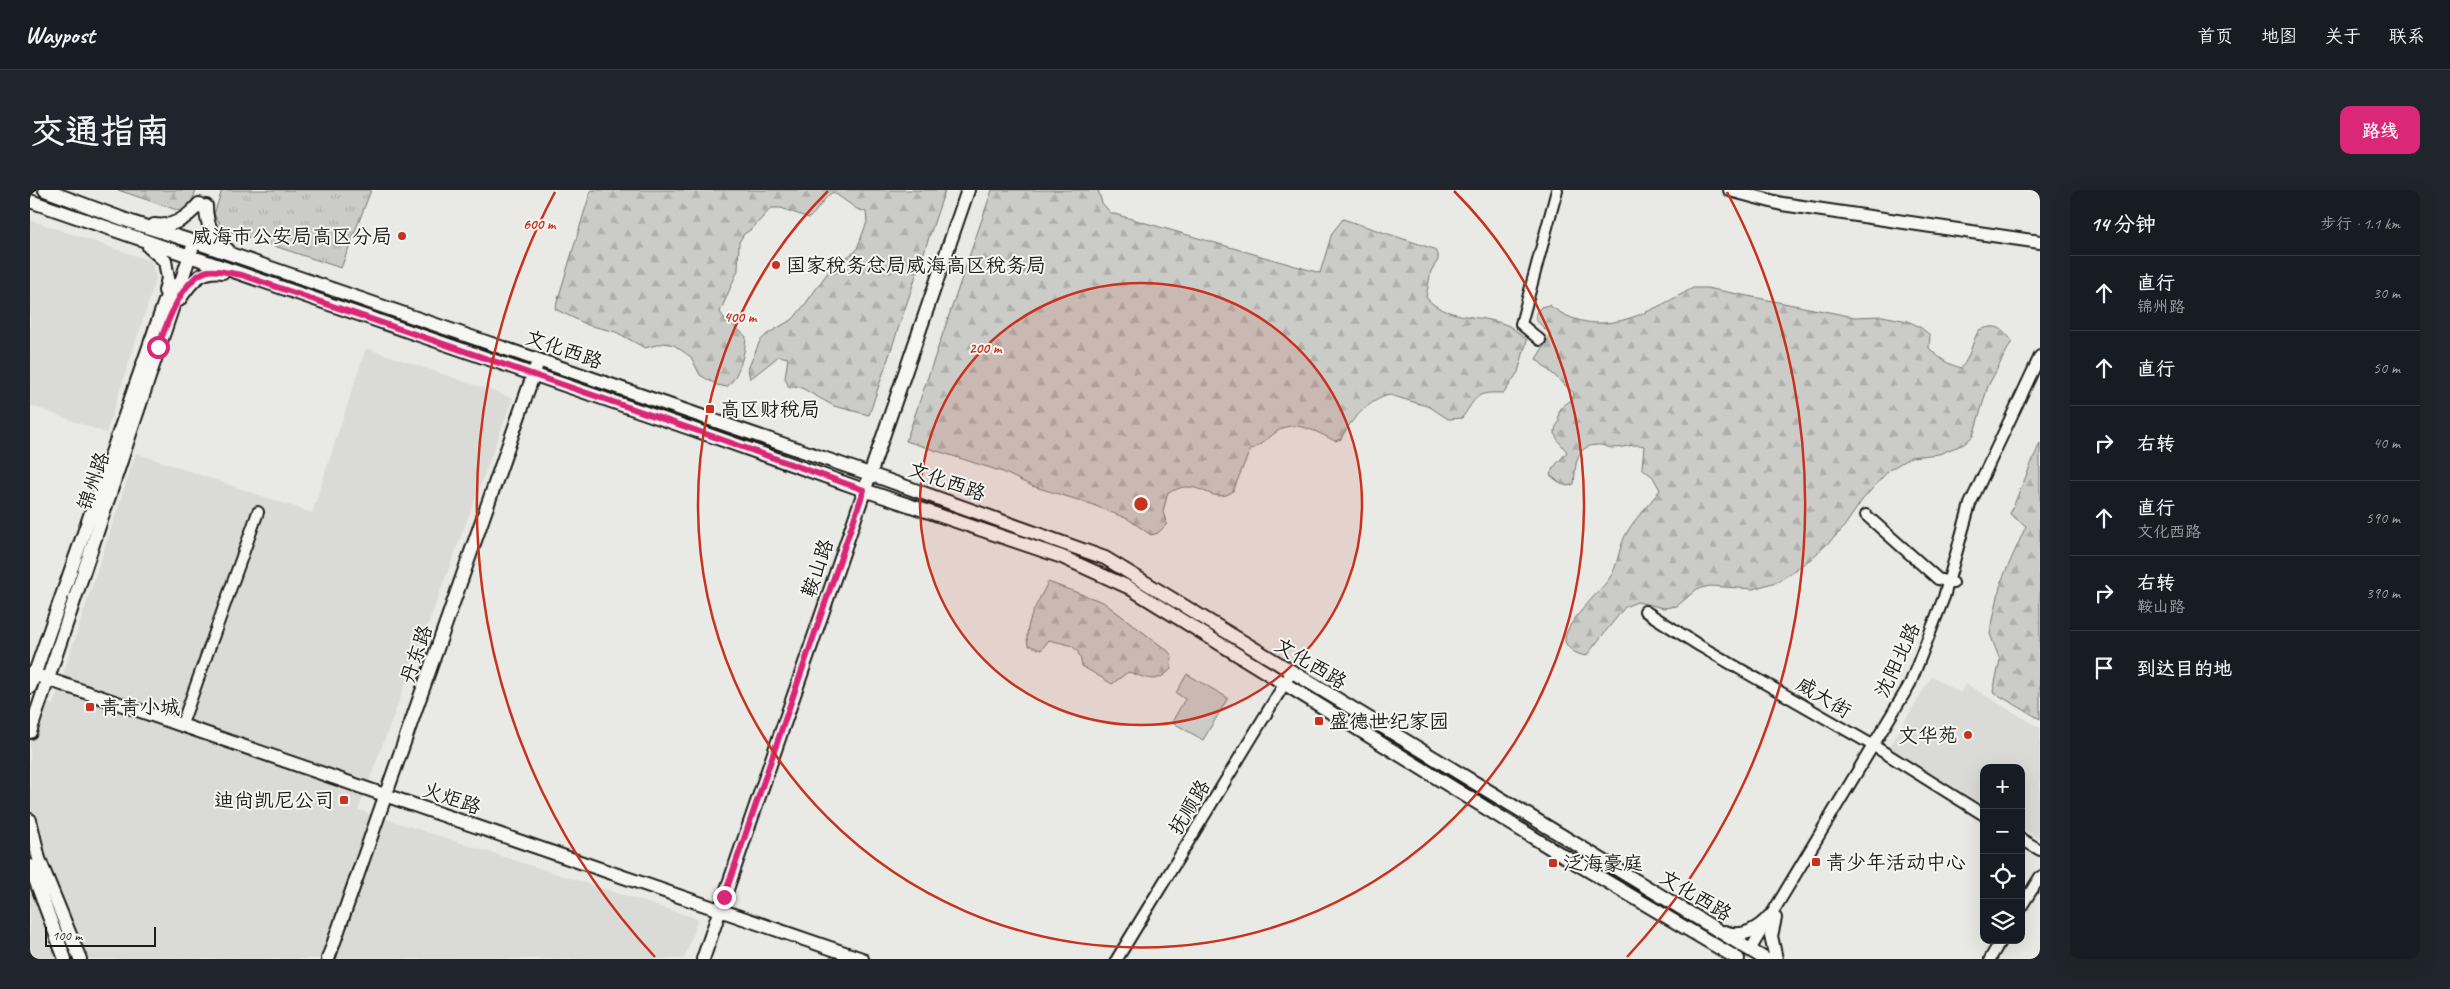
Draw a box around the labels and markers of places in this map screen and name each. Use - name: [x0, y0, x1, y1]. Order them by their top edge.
- place label: 威海市公安局高区分局: [192, 224, 392, 249]
- marker: 威海市公安局高区分局: [396, 230, 408, 242]
- place label: 国家税务总局威海高区税务局: [786, 253, 1046, 278]
- marker: 国家税务总局威海高区税务局: [770, 259, 782, 271]
- place label: 高区财税局: [720, 397, 820, 422]
- marker: 高区财税局: [704, 403, 716, 415]
- centre of rings: [1132, 495, 1150, 513]
- place label: 青青小城: [100, 695, 180, 720]
- marker: 青青小城: [84, 701, 96, 713]
- place label: 盛德世纪家园: [1329, 709, 1449, 734]
- marker: 盛德世纪家园: [1313, 715, 1325, 727]
- place label: 文华苑: [1898, 723, 1958, 748]
- marker: 文华苑: [1962, 729, 1974, 741]
- place label: 迪尚凯尼公司: [214, 788, 334, 813]
- marker: 迪尚凯尼公司: [338, 794, 350, 806]
- place label: 青少年活动中心: [1826, 850, 1966, 875]
- place label: 泛海豪庭: [1563, 851, 1643, 876]
- marker: 青少年活动中心: [1810, 856, 1822, 868]
- marker: 泛海豪庭: [1547, 857, 1559, 869]

